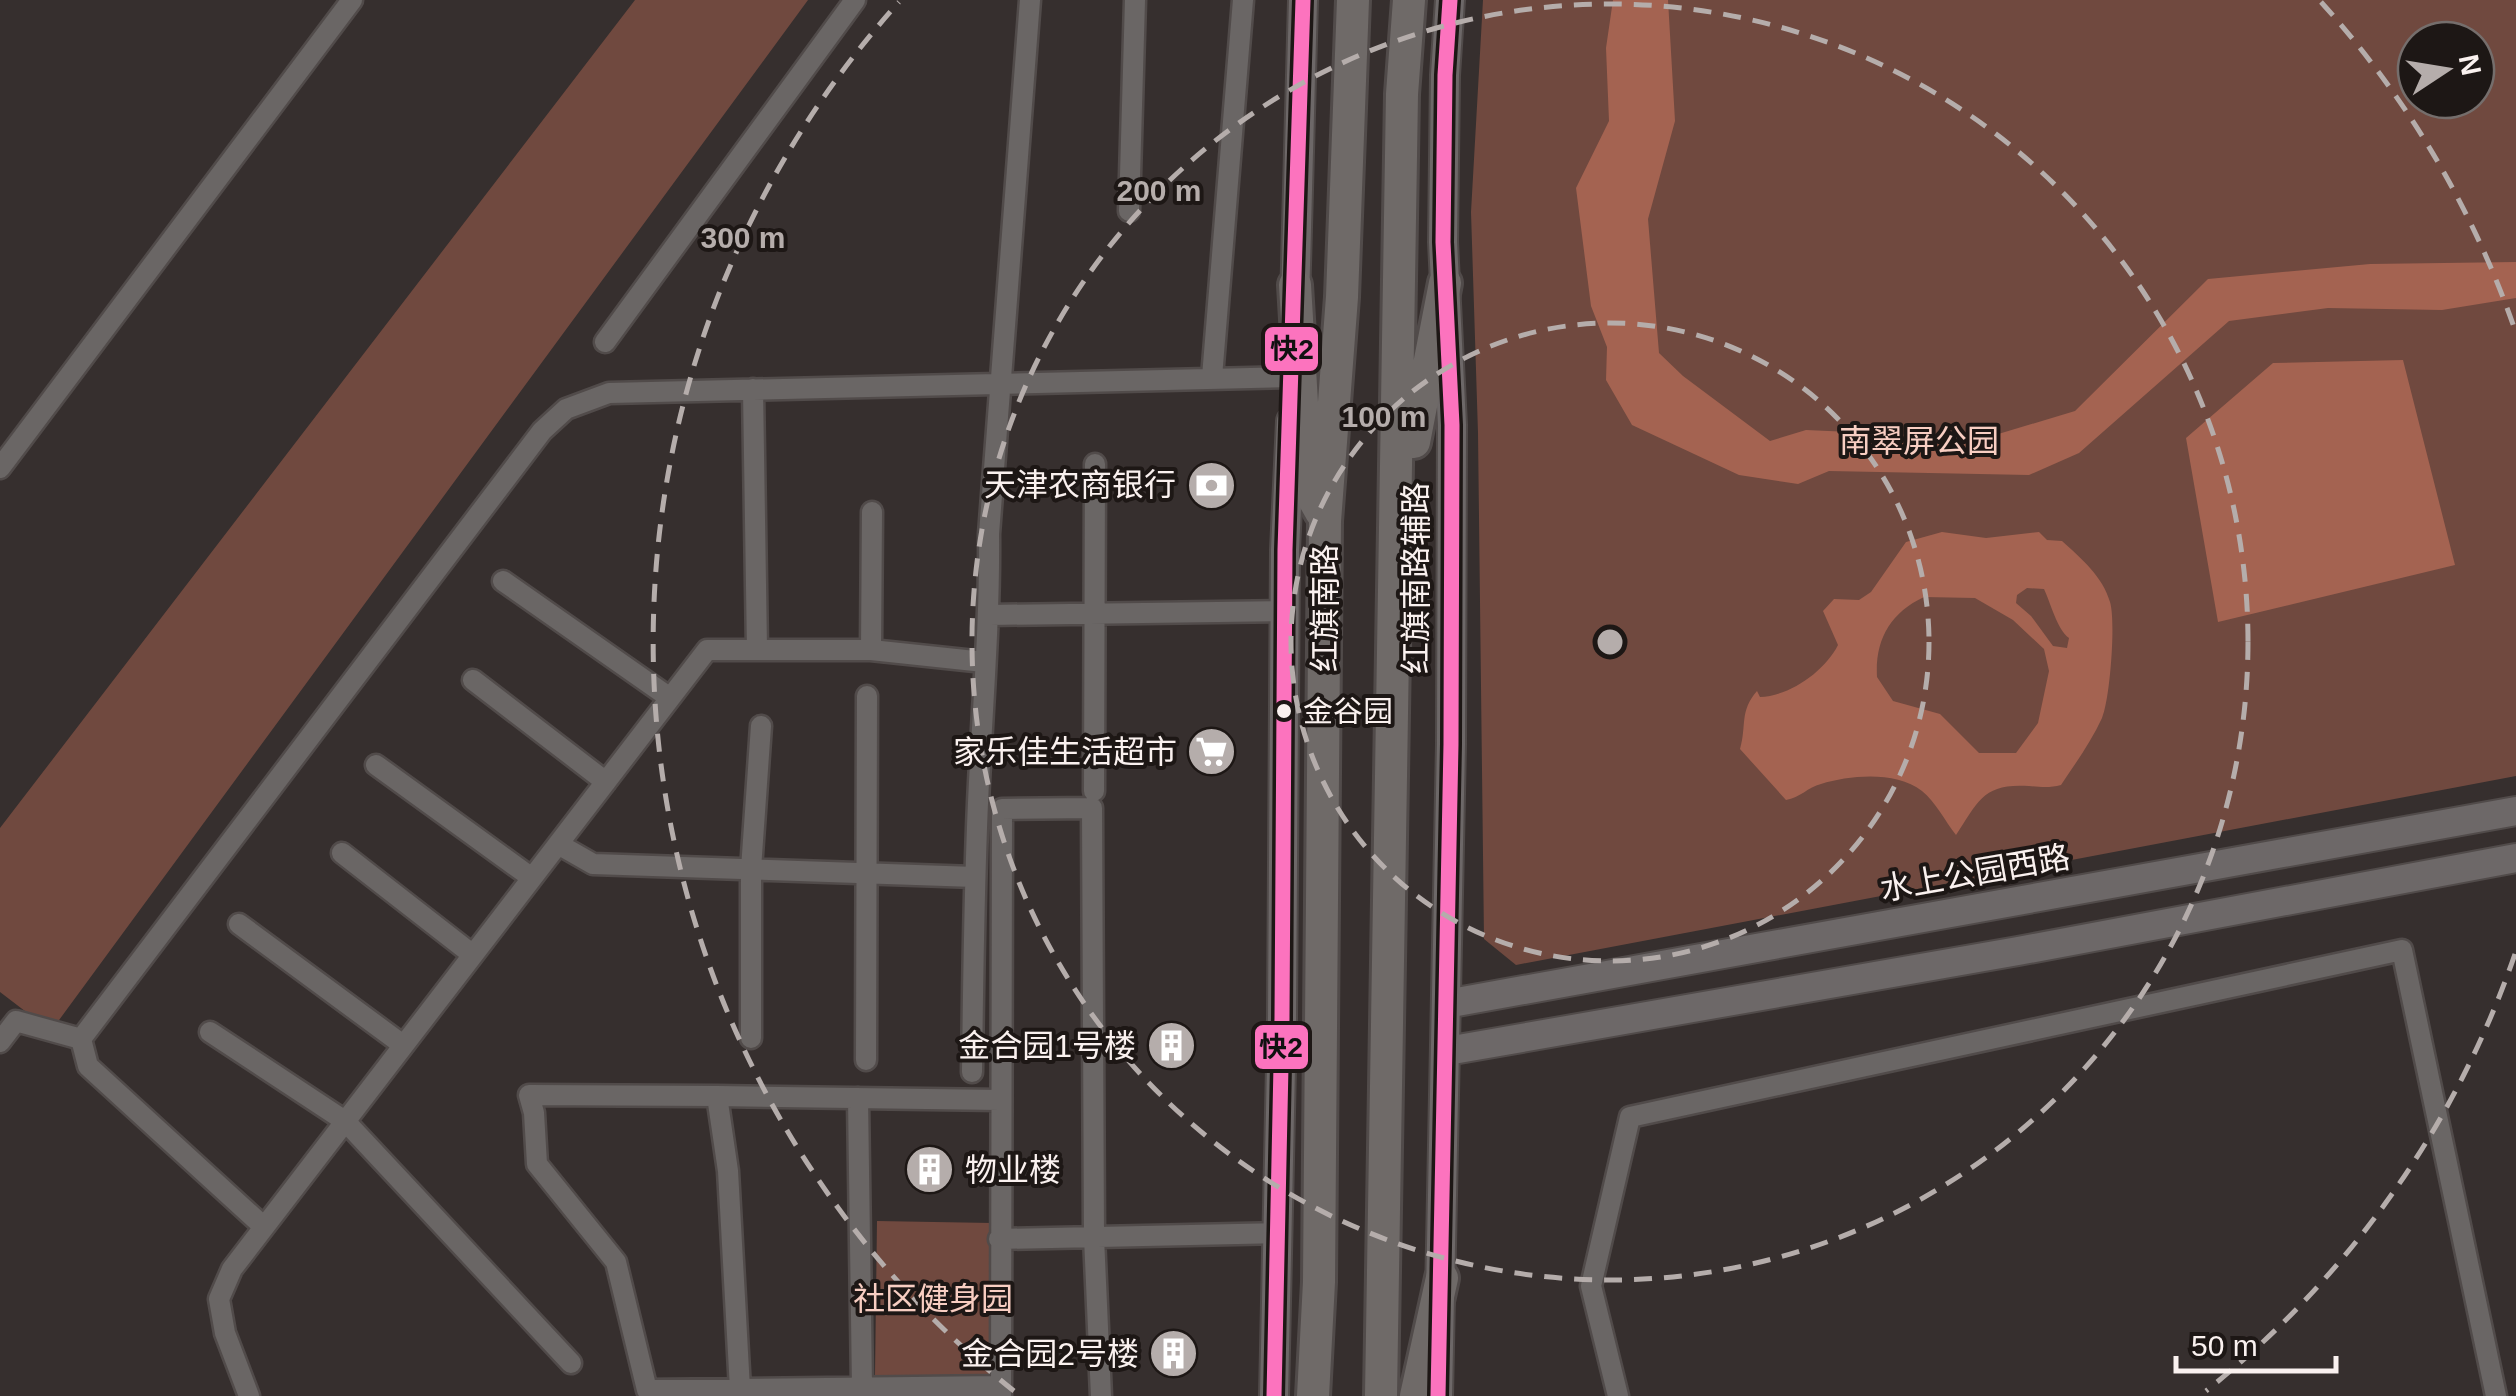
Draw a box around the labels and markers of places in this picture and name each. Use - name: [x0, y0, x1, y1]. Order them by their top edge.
- bank icon: 天津农商银行: [1185, 459, 1237, 511]
- place label: 天津农商银行: [984, 467, 1176, 503]
- centre of rings: [1592, 624, 1628, 660]
- place label: 金谷园: [1303, 695, 1393, 728]
- marker: 金谷园: [1274, 701, 1294, 721]
- supermarket icon: 家乐佳生活超市: [1186, 726, 1238, 778]
- place label: 家乐佳生活超市: [953, 734, 1177, 770]
- building icon: 金合园1号楼: [1145, 1020, 1197, 1072]
- place label: 金合园1号楼: [958, 1028, 1136, 1064]
- building icon: 物业楼: [904, 1144, 956, 1196]
- place label: 物业楼: [965, 1152, 1061, 1188]
- building icon: 金合园2号楼: [1148, 1328, 1200, 1380]
- place label: 金合园2号楼: [961, 1336, 1139, 1372]

